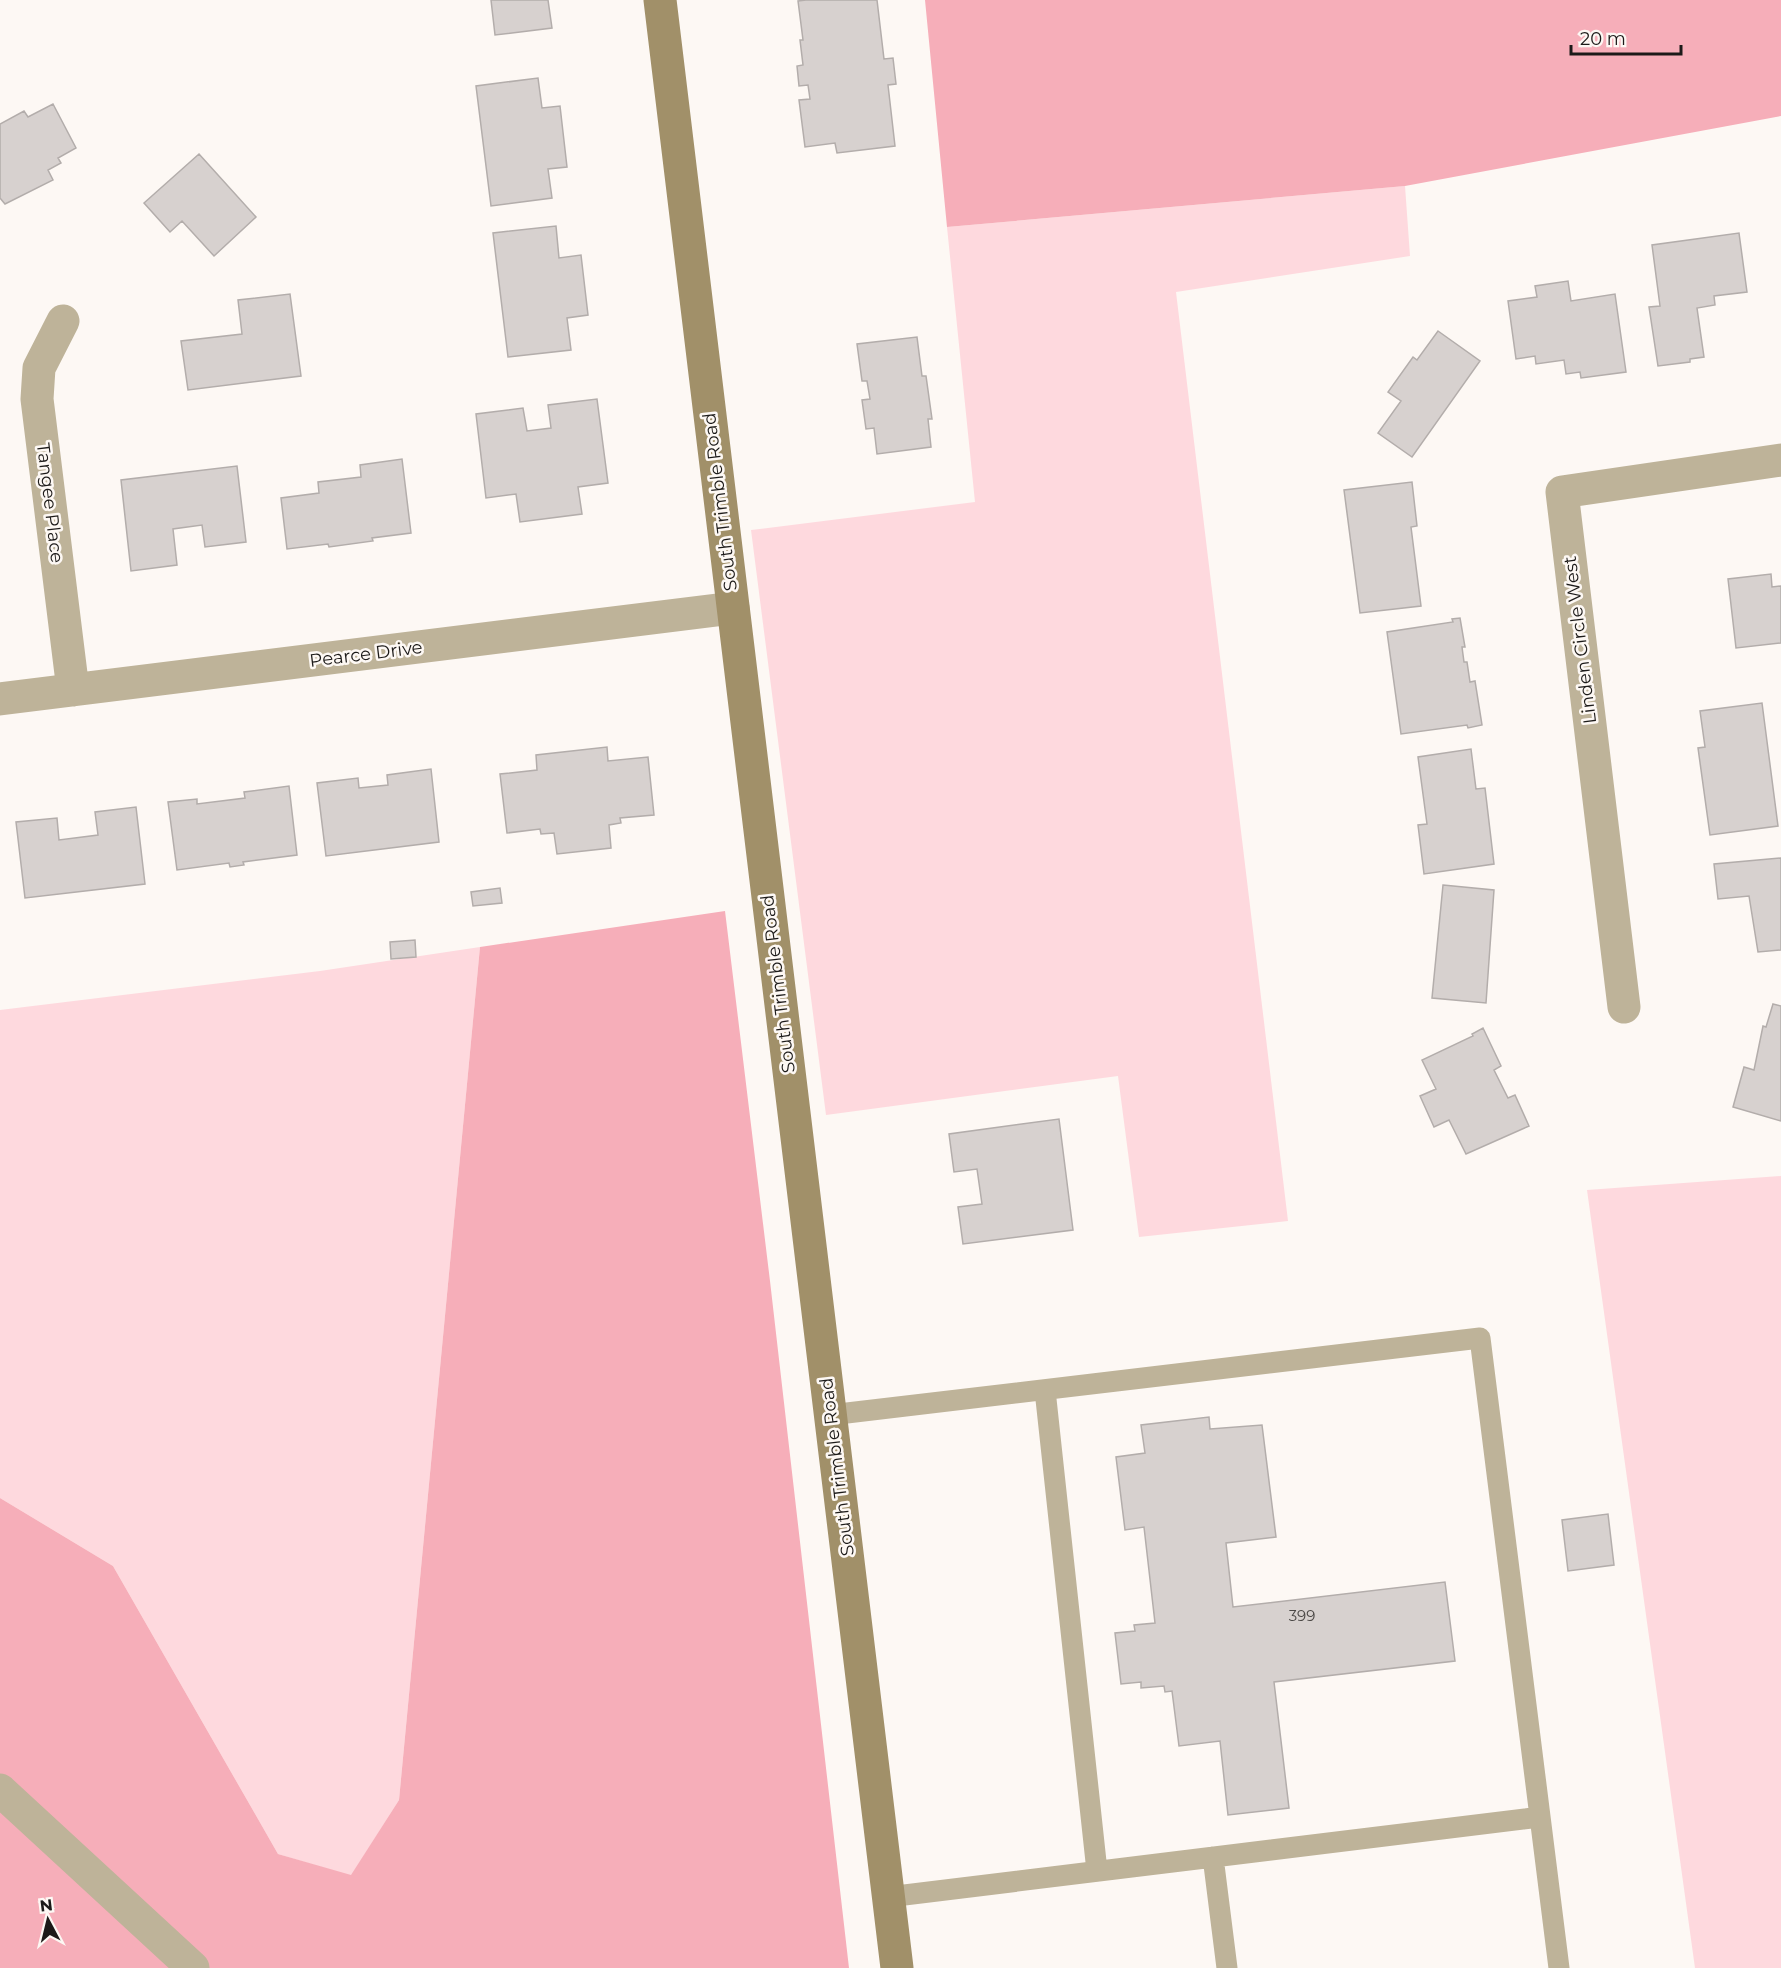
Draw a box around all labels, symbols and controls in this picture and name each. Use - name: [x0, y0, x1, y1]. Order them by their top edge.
- scale bar: [1571, 18, 1680, 56]
- text: 20 m: [1580, 28, 1626, 50]
- street label: South Trimble Road: [698, 412, 742, 592]
- street label: Tangee Place: [32, 442, 68, 564]
- street label: Linden Circle West: [1559, 555, 1601, 725]
- street label: Pearce Drive: [308, 636, 424, 672]
- street label: South Trimble Road: [756, 894, 800, 1074]
- street label: South Trimble Road: [815, 1377, 859, 1557]
- house number: 399: [1289, 1606, 1315, 1625]
- north arrow: [18, 1890, 78, 1950]
- text: N: [39, 1895, 54, 1916]

